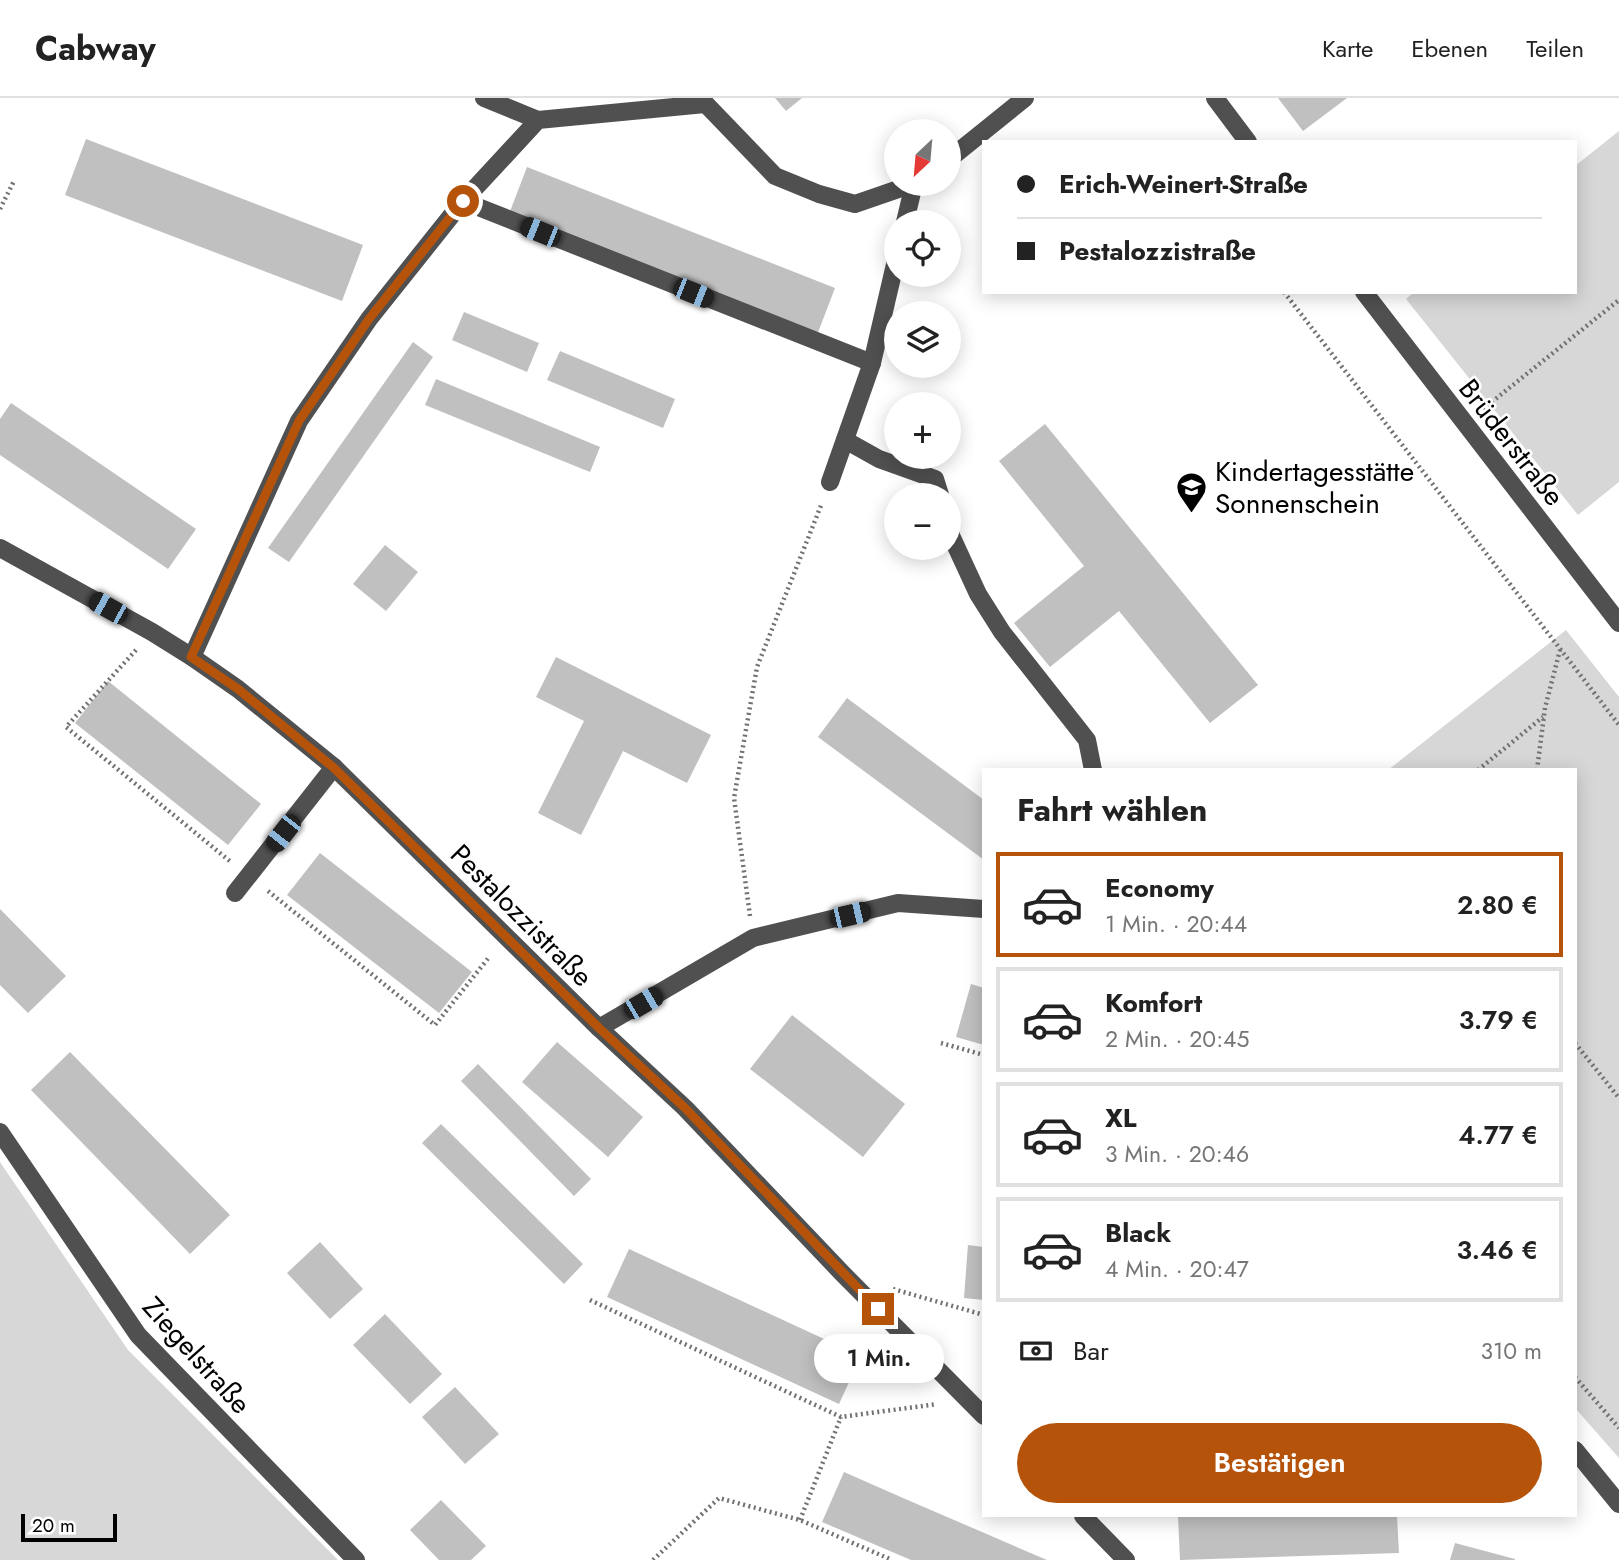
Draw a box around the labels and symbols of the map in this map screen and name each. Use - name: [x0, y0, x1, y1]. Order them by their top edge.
- north arrow: [884, 119, 961, 196]
- route start: [447, 185, 479, 217]
- car: [517, 214, 564, 250]
- car: [670, 275, 717, 311]
- street label: Brüderstraße: [1449, 370, 1574, 515]
- place label: Kindertagesstätte Sonnenschein: [1215, 451, 1414, 524]
- school or university icon: Kindertagesstätte Sonnenschein: [1175, 470, 1209, 514]
- car: [85, 589, 132, 627]
- car: [262, 810, 305, 856]
- street label: Pestalozzistraße: [441, 835, 602, 996]
- car: [828, 900, 873, 930]
- car: [620, 983, 667, 1023]
- street label: Ziegelstraße: [133, 1288, 260, 1423]
- route end: [862, 1293, 894, 1325]
- callout: 1 Min.: [813, 1334, 943, 1382]
- scale bar: [21, 1511, 117, 1543]

